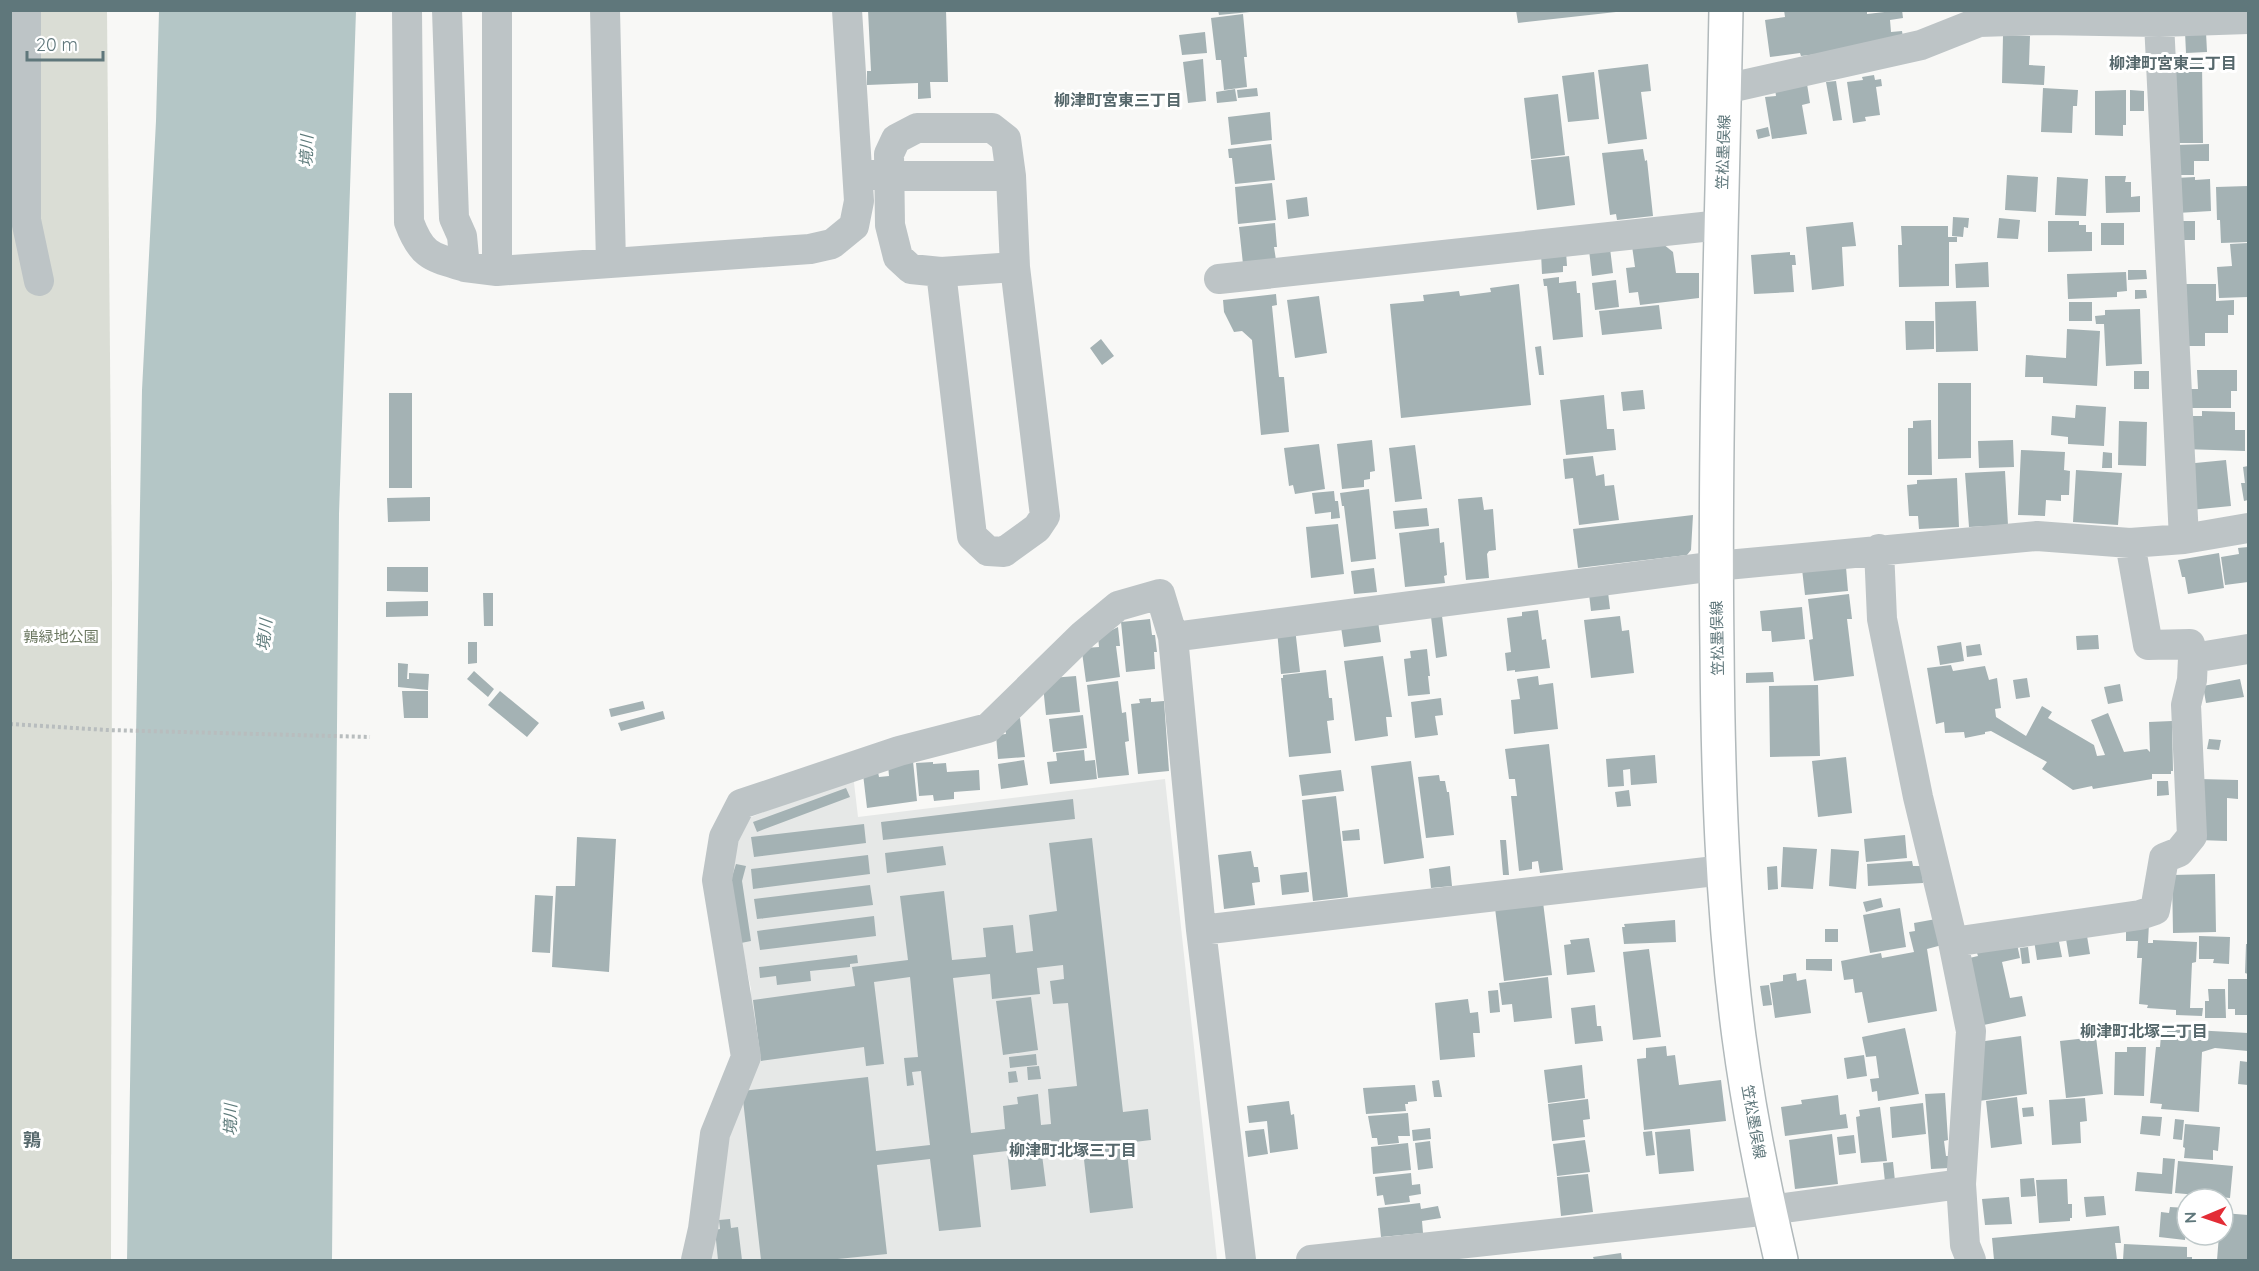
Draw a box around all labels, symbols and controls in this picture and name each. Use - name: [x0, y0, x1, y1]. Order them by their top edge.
- scale bar: [27, 24, 104, 62]
- text: 20 m: [36, 33, 78, 56]
- district label: 柳津町宮東二丁目: [2109, 53, 2237, 73]
- district label: 柳津町宮東三丁目: [1054, 90, 1182, 110]
- street label: 笠松墨俣線: [1712, 114, 1734, 190]
- water label: 境川: [295, 133, 317, 167]
- street label: 笠松墨俣線: [1707, 600, 1727, 676]
- water label: 境川: [252, 616, 276, 652]
- park label: 鶉緑地公園: [23, 627, 99, 646]
- district label: 柳津町北塚二丁目: [2080, 1021, 2208, 1041]
- street label: 笠松墨俣線: [1738, 1083, 1770, 1161]
- water label: 境川: [220, 1102, 240, 1136]
- district label: 鶉: [23, 1128, 41, 1151]
- district label: 柳津町北塚三丁目: [1009, 1140, 1137, 1160]
- north arrow: [2175, 1187, 2235, 1247]
- text: N: [2180, 1211, 2200, 1224]

